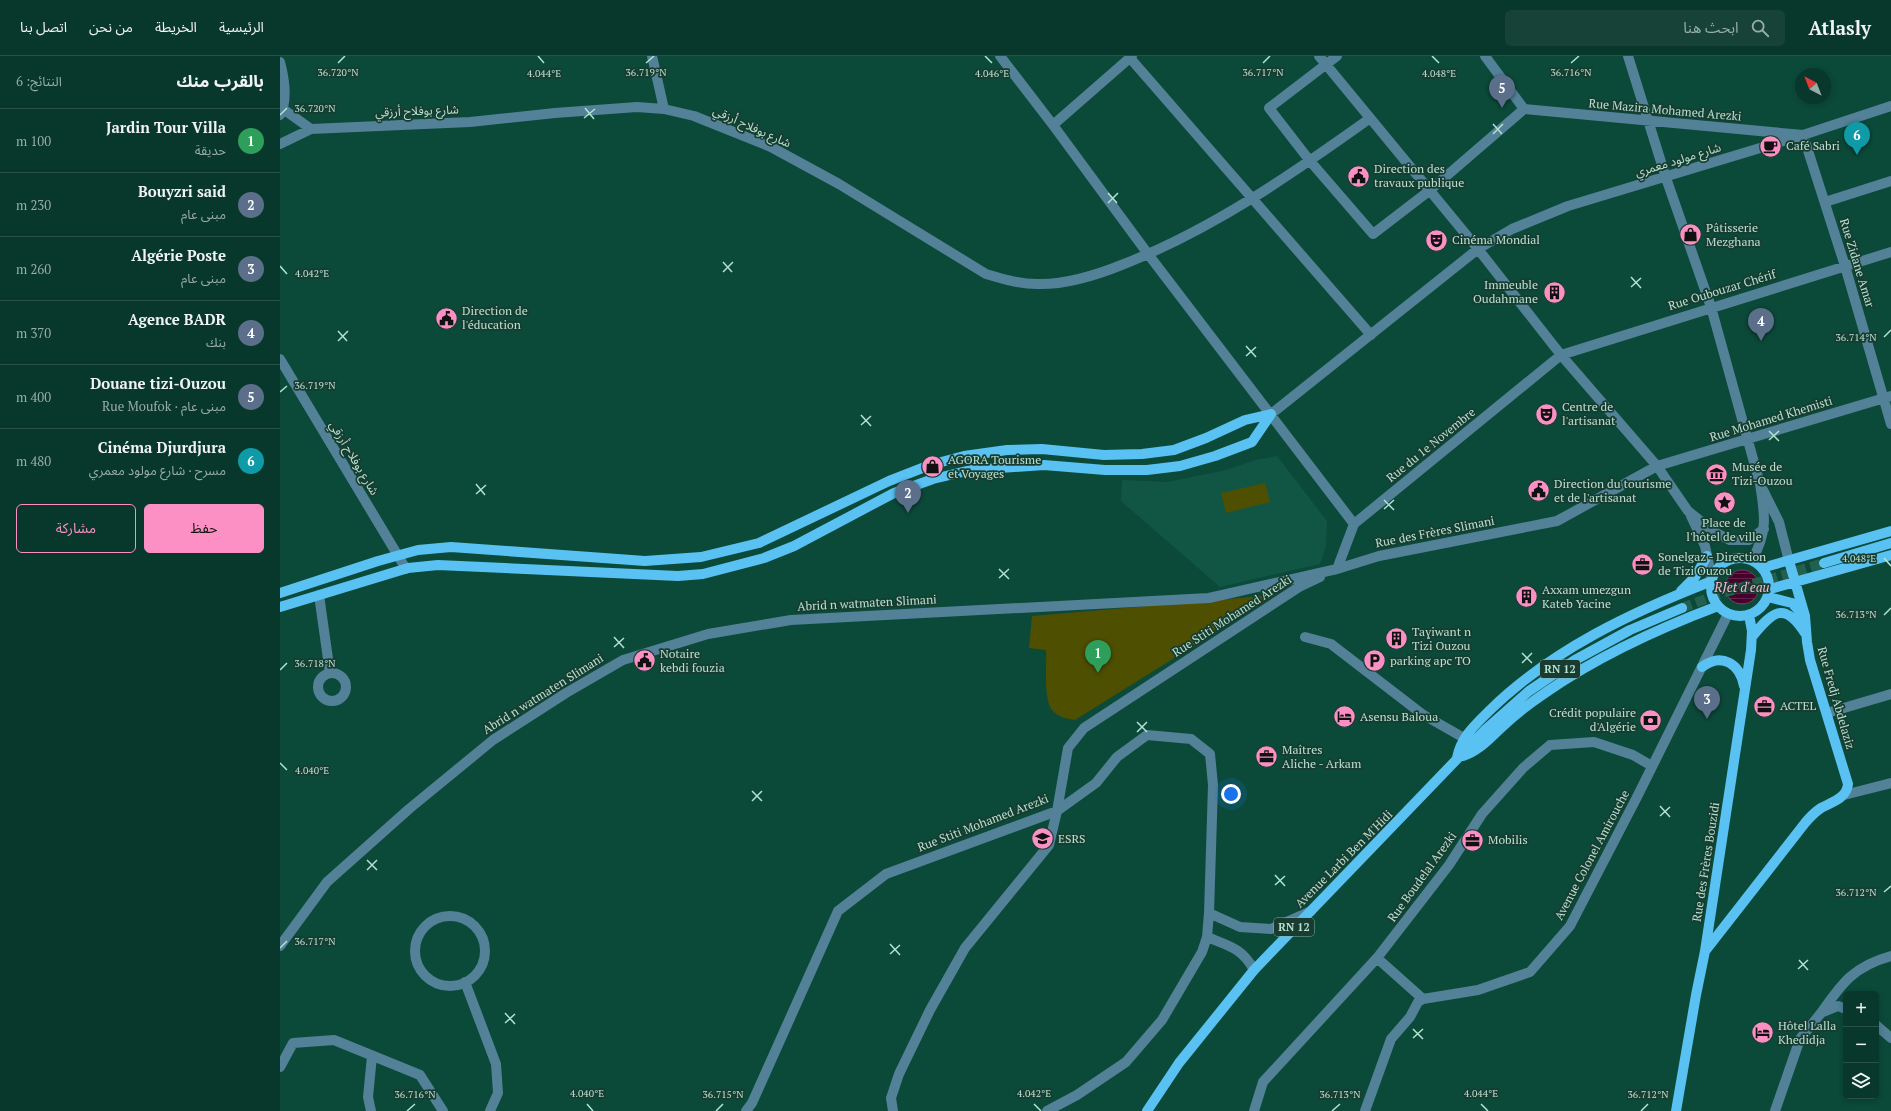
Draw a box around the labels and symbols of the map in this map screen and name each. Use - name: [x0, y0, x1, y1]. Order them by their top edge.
- text: 36.720°N: [318, 66, 359, 79]
- text: 36.719°N: [626, 66, 667, 79]
- text: 36.717°N: [1243, 66, 1284, 79]
- text: 36.716°N: [1551, 66, 1592, 79]
- text: 4.044°E: [527, 67, 561, 80]
- text: 4.046°E: [975, 67, 1009, 80]
- text: 4.048°E: [1422, 67, 1456, 80]
- north arrow: [1795, 68, 1831, 104]
- pin: 5: [1489, 75, 1515, 108]
- street label: Rue Mazira Mohamed Arezki: [1588, 95, 1742, 124]
- text: 36.720°N: [295, 102, 336, 115]
- street label: شارع بوفلاح أرزقي: [375, 102, 459, 122]
- street label: شارع بوفلاح أرزقي: [710, 103, 794, 153]
- pin: 6: [1844, 122, 1870, 155]
- cafe icon: Café Sabri: [1758, 133, 1784, 159]
- place label: Café Sabri: [1786, 138, 1840, 153]
- street label: شارع مولود معمري: [1633, 139, 1723, 182]
- place label: Direction des travaux publique: [1374, 161, 1464, 190]
- public building icon: Direction des travaux publique: [1346, 163, 1372, 189]
- street label: Rue Zidane Amar: [1837, 217, 1878, 310]
- place label: Pâtisserie Mezghana: [1706, 220, 1761, 249]
- shop icon: Pâtisserie Mezghana: [1678, 222, 1704, 248]
- theatre icon: Cinéma Mondial: [1424, 227, 1450, 253]
- place label: Cinéma Mondial: [1452, 232, 1540, 247]
- street label: Rue Oubouzar Chérif: [1666, 266, 1778, 313]
- text: 4.042°E: [295, 267, 329, 280]
- place label: Immeuble Oudahmane: [1473, 277, 1538, 306]
- building icon: Immeuble Oudahmane: [1541, 279, 1567, 305]
- place label: Direction de l'éducation: [462, 303, 528, 332]
- public building icon: Direction de l'éducation: [434, 305, 460, 331]
- pin: 4: [1748, 308, 1774, 341]
- text: 36.714°N: [1836, 331, 1877, 344]
- text: 36.719°N: [295, 379, 336, 392]
- street label: Rue Mohamed Khemisti: [1708, 393, 1834, 444]
- place label: Centre de l'artisanat: [1562, 399, 1616, 428]
- theatre icon: Centre de l'artisanat: [1533, 401, 1559, 427]
- street label: Rue du 1e Novembre: [1383, 404, 1478, 485]
- street label: شارع بوفلاح أرزقي: [324, 418, 382, 499]
- place label: AGORA Tourisme et Voyages: [948, 452, 1041, 481]
- shop icon: AGORA Tourisme et Voyages: [919, 454, 945, 480]
- place label: Musée de Tizi-Ouzou: [1732, 459, 1793, 488]
- museum icon: Musée de Tizi-Ouzou: [1703, 461, 1729, 487]
- place label: Direction du tourisme et de l'artisanat: [1554, 476, 1671, 505]
- public building icon: Direction du tourisme et de l'artisanat: [1526, 478, 1552, 504]
- pin: 2: [895, 480, 921, 513]
- place icon: Place de l'hôtel de ville: [1711, 489, 1737, 515]
- street label: Rue des Frères Slimani: [1374, 513, 1496, 550]
- place label: Place de l'hôtel de ville: [1686, 515, 1762, 544]
- place label: Sonelgaz - Direction de Tizi Ouzou: [1658, 549, 1766, 578]
- office icon: Sonelgaz - Direction de Tizi Ouzou: [1629, 551, 1655, 577]
- text: 4.048°E: [1842, 552, 1876, 565]
- street label: Rue Stiti Mohamed Arezki: [1169, 571, 1295, 660]
- water label: RJet d'eau: [1713, 578, 1770, 596]
- place label: Axxam umezgun Kateb Yacine: [1542, 582, 1631, 611]
- building icon: Axxam umezgun Kateb Yacine: [1514, 584, 1540, 610]
- street label: Abrid n watmaten Slimani: [797, 591, 937, 614]
- text: 36.713°N: [1836, 608, 1877, 621]
- place label: Taɣiwant n Tizi Ouzou: [1412, 624, 1471, 653]
- building icon: Taɣiwant n Tizi Ouzou: [1383, 626, 1409, 652]
- pin: 1: [1085, 640, 1111, 673]
- street label: Rue Fredj Abdelaziz: [1815, 645, 1858, 751]
- place label: Notaire kebdi fouzia: [660, 646, 725, 675]
- public building icon: Notaire kebdi fouzia: [632, 648, 658, 674]
- parking icon: parking apc TO: [1361, 648, 1387, 674]
- street label: Abrid n watmaten Slimani: [480, 650, 606, 737]
- place label: parking apc TO: [1390, 653, 1471, 668]
- text: 36.718°N: [295, 657, 336, 670]
- road number: RN 12: [1540, 660, 1580, 678]
- pin: 3: [1694, 686, 1720, 719]
- office icon: ACTEL: [1751, 693, 1777, 719]
- place label: ACTEL: [1780, 698, 1816, 713]
- hotel icon: Asensu Baloua: [1331, 704, 1357, 730]
- place label: Crédit populaire d'Algérie: [1549, 705, 1636, 734]
- bank icon: Crédit populaire d'Algérie: [1638, 707, 1664, 733]
- place label: Asensu Baloua: [1360, 709, 1438, 724]
- place label: Maîtres Aliche - Arkam: [1282, 742, 1362, 771]
- office icon: Maîtres Aliche - Arkam: [1254, 744, 1280, 770]
- text: 4.040°E: [295, 764, 329, 777]
- your location: [1221, 784, 1241, 804]
- street label: Avenue Colonel Amirouche: [1551, 787, 1632, 922]
- street label: Rue Stiti Mohamed Arezki: [915, 790, 1051, 854]
- street label: Rue des Frères Bouzidi: [1689, 801, 1722, 923]
- street label: Avenue Larbi Ben M'Hidi: [1292, 807, 1396, 911]
- school or university icon: ESRS: [1030, 826, 1056, 852]
- office icon: Mobilis: [1460, 827, 1486, 853]
- street label: Rue Boudelal Arezki: [1384, 829, 1459, 925]
- place label: ESRS: [1058, 831, 1086, 846]
- place label: Mobilis: [1488, 832, 1528, 847]
- text: 36.712°N: [1836, 886, 1877, 899]
- road number: RN 12: [1274, 918, 1314, 936]
- text: 36.717°N: [295, 935, 336, 948]
- place label: Hôtel Lalla Khedidja: [1778, 1018, 1836, 1047]
- hotel icon: Hôtel Lalla Khedidja: [1750, 1020, 1776, 1046]
- text: 4.040°E: [570, 1087, 604, 1100]
- text: 4.042°E: [1017, 1087, 1051, 1100]
- text: 4.044°E: [1464, 1087, 1498, 1100]
- text: 36.716°N: [395, 1088, 436, 1101]
- text: 36.715°N: [703, 1088, 744, 1101]
- text: 36.713°N: [1320, 1088, 1361, 1101]
- text: 36.712°N: [1628, 1088, 1669, 1101]

